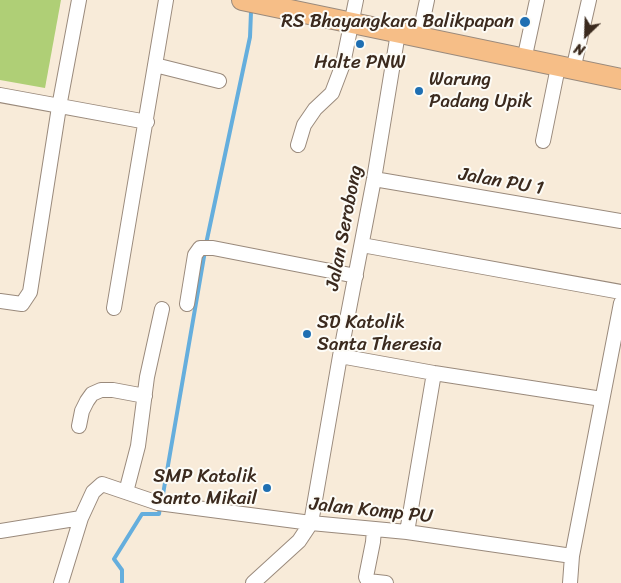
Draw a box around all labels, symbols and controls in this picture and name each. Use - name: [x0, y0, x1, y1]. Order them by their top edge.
- north arrow: [561, 10, 611, 60]
- place label: RS Bhayangkara Balikpapan: [281, 11, 514, 33]
- marker: RS Bhayangkara Balikpapan: [518, 15, 532, 29]
- text: N: [570, 36, 589, 63]
- marker: Halte PNW: [354, 38, 366, 50]
- place label: Halte PNW: [314, 52, 406, 74]
- place label: Warung Padang Upik: [429, 69, 532, 113]
- marker: Warung Padang Upik: [413, 85, 425, 97]
- street label: Jalan Serobong: [322, 163, 368, 293]
- street label: Jalan PU 1: [457, 163, 545, 201]
- place label: SD Katolik Santa Theresia: [317, 312, 442, 356]
- marker: SD Katolik Santa Theresia: [301, 328, 313, 340]
- place label: SMP Katolik Santo Mikail: [151, 466, 257, 510]
- marker: SMP Katolik Santo Mikail: [261, 482, 273, 494]
- street label: Jalan Komp PU: [308, 493, 434, 529]

